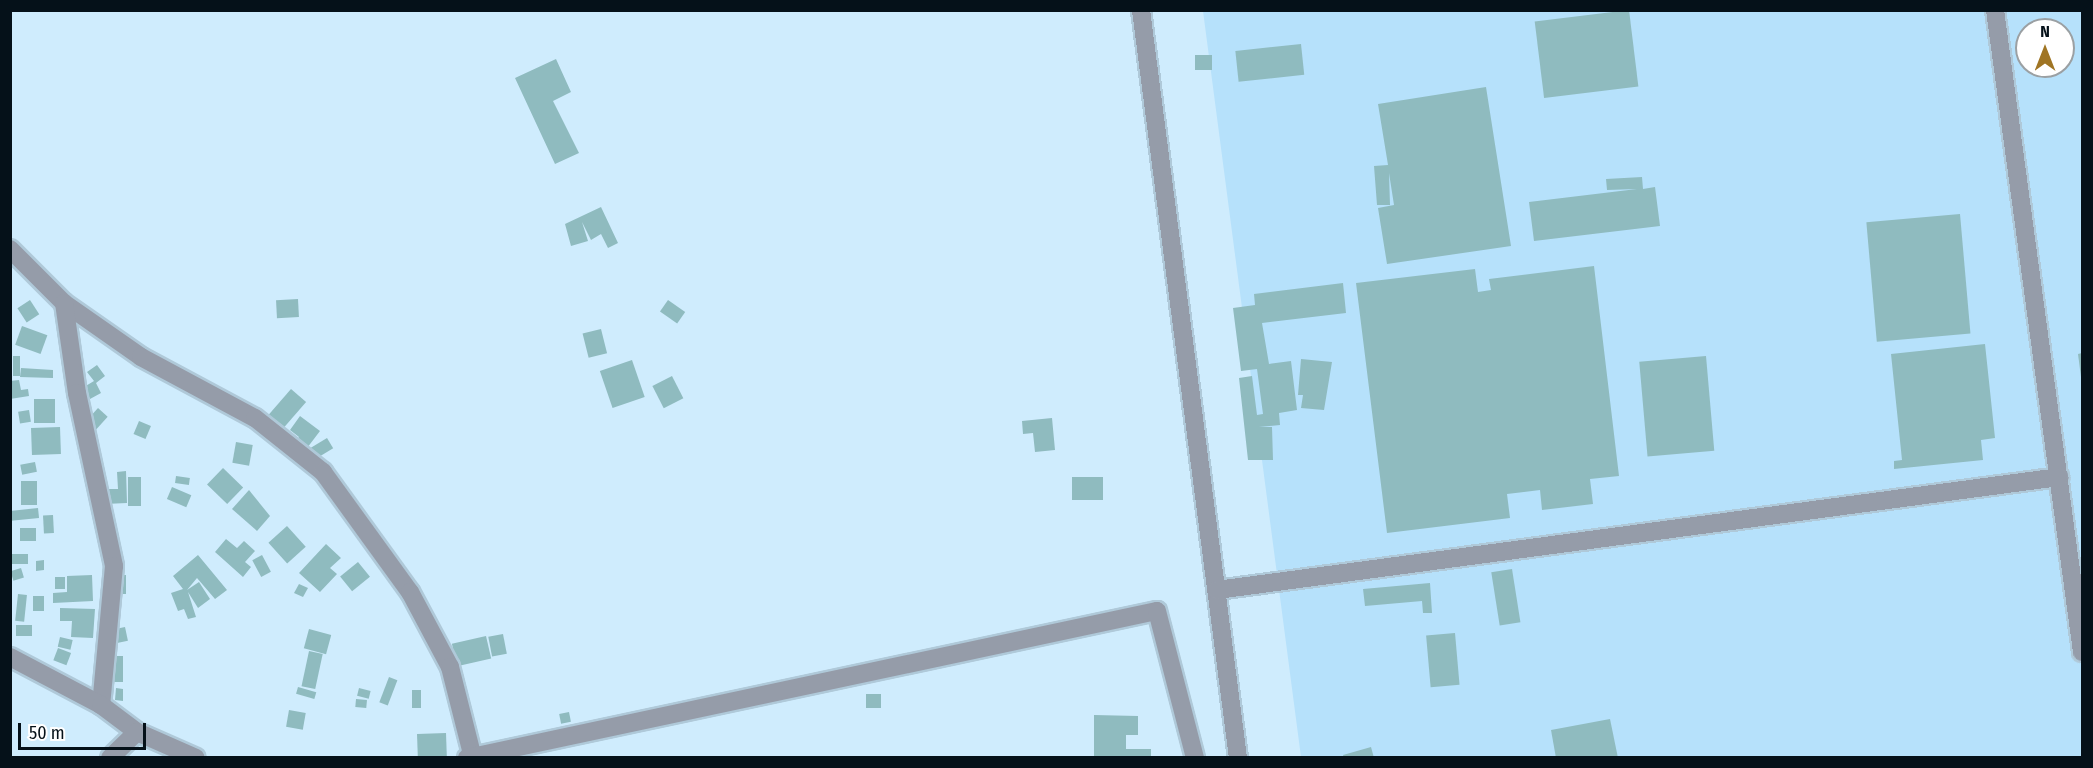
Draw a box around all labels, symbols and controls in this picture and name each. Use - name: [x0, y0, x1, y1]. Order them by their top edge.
- north arrow: [2015, 18, 2075, 78]
- text: N: [2040, 22, 2050, 41]
- scale bar: [21, 711, 148, 749]
- text: 50 m: [29, 722, 65, 744]

